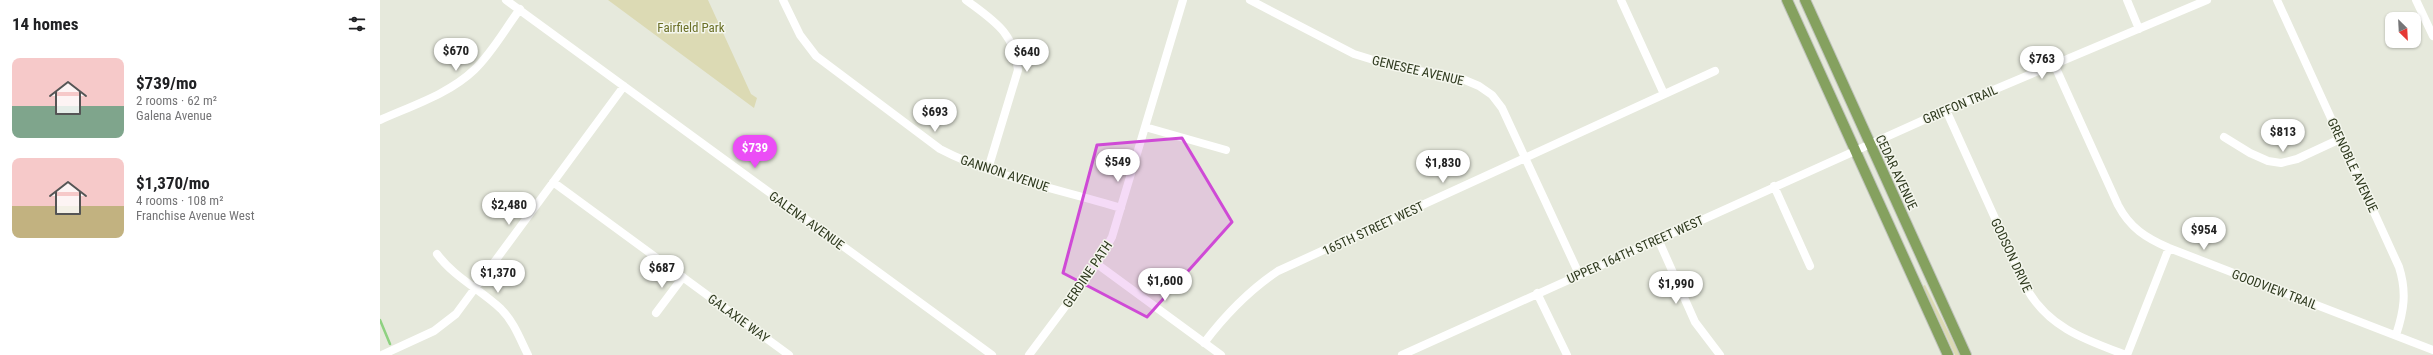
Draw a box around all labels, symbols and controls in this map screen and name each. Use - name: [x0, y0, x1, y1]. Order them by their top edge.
- north arrow: [2385, 12, 2421, 48]
- map controls: [2385, 12, 2421, 48]
- icon: filters: [346, 13, 368, 35]
- text: 14 homes: [12, 14, 78, 34]
- park label: Fairfield Park: [657, 20, 725, 35]
- pin: $670: [432, 38, 480, 72]
- pin: $640: [1003, 39, 1051, 73]
- text: $670: [443, 43, 469, 58]
- text: $640: [1014, 44, 1040, 59]
- pin: $763: [2018, 46, 2066, 80]
- text: $763: [2029, 51, 2055, 66]
- street label: GENESEE AVENUE: [1370, 53, 1465, 88]
- text: $739/mo: [136, 73, 197, 93]
- icon: home: [44, 74, 92, 122]
- street label: GRIFFON TRAIL: [1921, 82, 2000, 127]
- text: 2 rooms · 62 m²: [136, 93, 217, 108]
- pin: $693: [911, 99, 959, 133]
- text: $693: [922, 104, 948, 119]
- text: Galena Avenue: [136, 108, 212, 123]
- street label: GRENOBLE AVENUE: [2324, 116, 2381, 215]
- pin: $813: [2259, 119, 2307, 153]
- text: $813: [2270, 124, 2296, 139]
- street label: CEDAR AVENUE: [1873, 132, 1920, 212]
- pin: $739: [731, 135, 779, 169]
- text: $739: [742, 140, 768, 155]
- pin: $549: [1094, 149, 1142, 183]
- pin: $1,830: [1410, 150, 1476, 184]
- street label: GANNON AVENUE: [958, 152, 1051, 195]
- text: $549: [1105, 154, 1131, 169]
- text: $1,830: [1425, 155, 1461, 170]
- text: $1,370/mo: [136, 173, 210, 193]
- icon: home: [44, 174, 92, 222]
- street label: GALENA AVENUE: [766, 188, 847, 253]
- pin: $2,480: [476, 192, 542, 226]
- text: 4 rooms · 108 m²: [136, 193, 223, 208]
- text: $2,480: [491, 197, 527, 212]
- street label: 165TH STREET WEST: [1320, 198, 1426, 258]
- text: Franchise Avenue West: [136, 208, 255, 223]
- street label: UPPER 164TH STREET WEST: [1565, 212, 1706, 286]
- street label: GODSON DRIVE: [1988, 216, 2035, 295]
- pin: $954: [2180, 217, 2228, 251]
- text: $954: [2191, 222, 2217, 237]
- street label: GERDINE PATH: [1060, 238, 1115, 310]
- pin: $687: [638, 255, 686, 289]
- pin: $1,370: [465, 260, 531, 294]
- text: $687: [649, 260, 675, 275]
- text: $1,370: [480, 265, 516, 280]
- street label: GOODVIEW TRAIL: [2230, 266, 2320, 313]
- pin: $1,600: [1132, 268, 1198, 302]
- pin: $1,990: [1643, 271, 1709, 305]
- text: $1,600: [1147, 273, 1183, 288]
- text: $1,990: [1658, 276, 1694, 291]
- street label: GALAXIE WAY: [705, 291, 772, 346]

